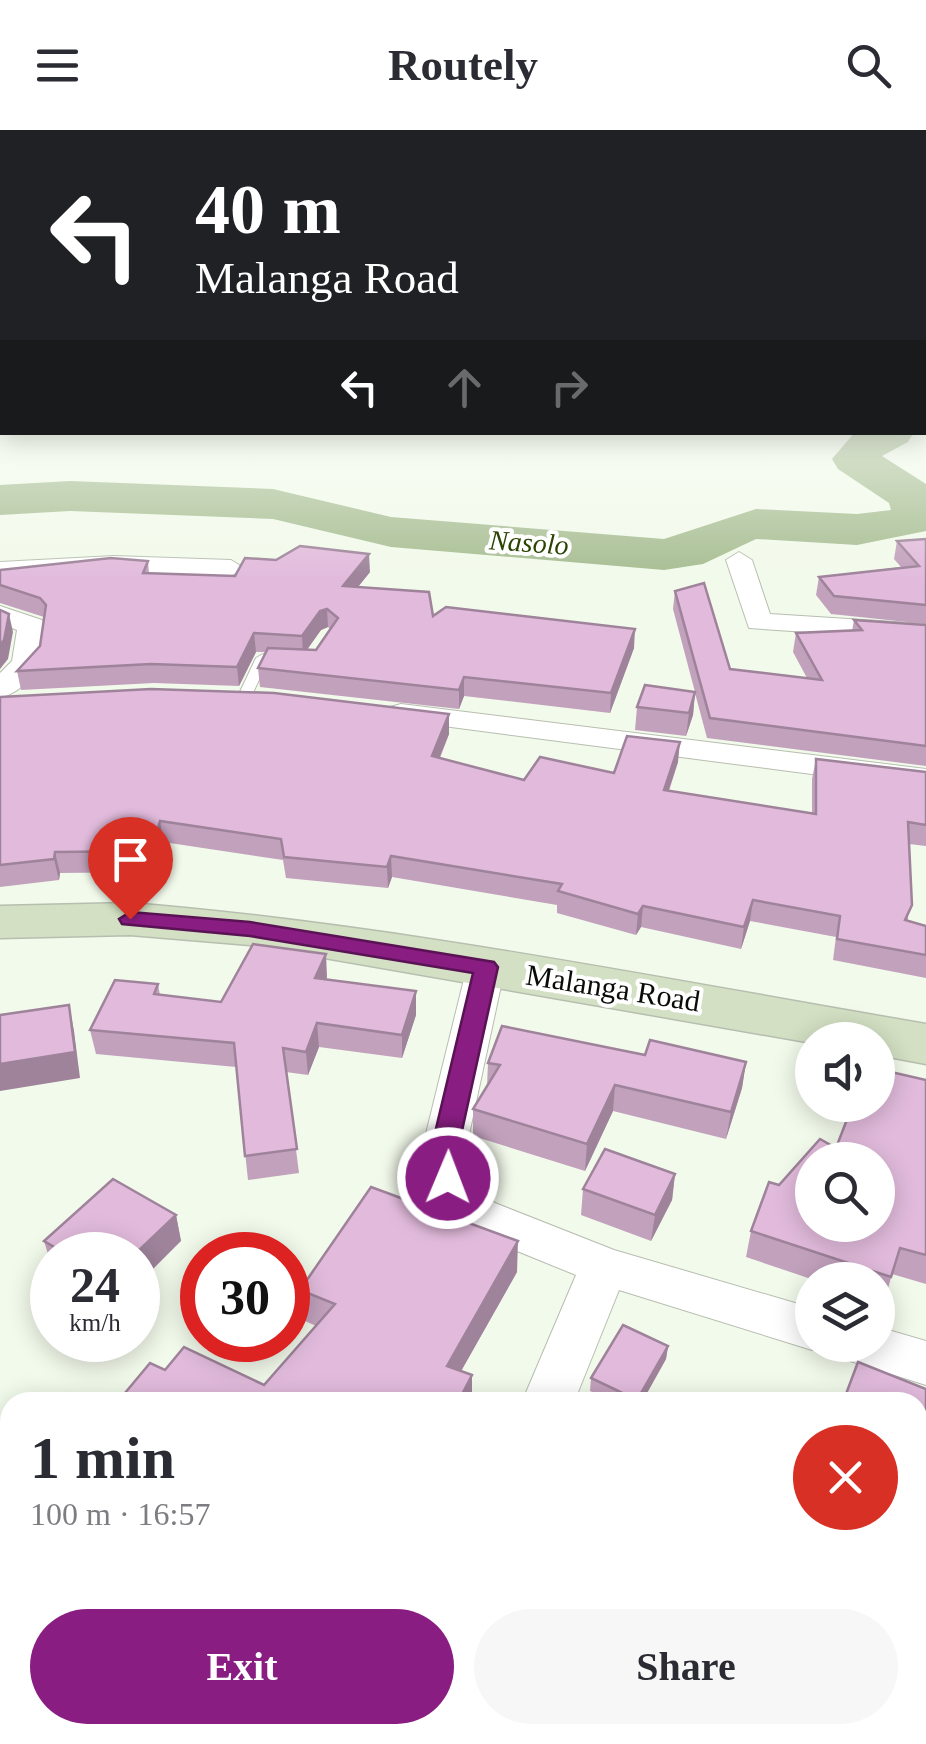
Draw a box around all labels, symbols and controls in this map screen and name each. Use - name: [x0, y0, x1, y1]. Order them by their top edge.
- icon: menu: [30, 38, 85, 93]
- icon: search: [841, 38, 896, 93]
- text: Routely: [388, 40, 538, 90]
- icon: left: [30, 170, 160, 300]
- text: 40 m: [195, 171, 341, 248]
- text: Malanga Road: [195, 253, 459, 303]
- icon: left: [332, 360, 387, 415]
- icon: ahead: [437, 360, 492, 415]
- icon: right: [542, 360, 597, 415]
- water label: Nasolo: [487, 524, 570, 561]
- pin: [88, 817, 173, 920]
- icon: arrive: [103, 832, 158, 887]
- street label: Malanga Road: [524, 957, 702, 1018]
- map controls: [795, 1022, 895, 1362]
- button: sound: [795, 1022, 895, 1122]
- position arrow: [396, 1126, 500, 1230]
- button: search: [795, 1142, 895, 1242]
- speed limit sign: 30: [180, 1232, 310, 1362]
- text: 24: [70, 1257, 120, 1313]
- button: layers: [795, 1262, 895, 1362]
- text: km/h: [69, 1309, 121, 1336]
- text: 1 min: [30, 1425, 175, 1491]
- button: close: [793, 1425, 898, 1530]
- text: 100 m · 16:57: [30, 1496, 210, 1532]
- button: Exit: [30, 1609, 454, 1724]
- button: Share: [474, 1609, 898, 1724]

